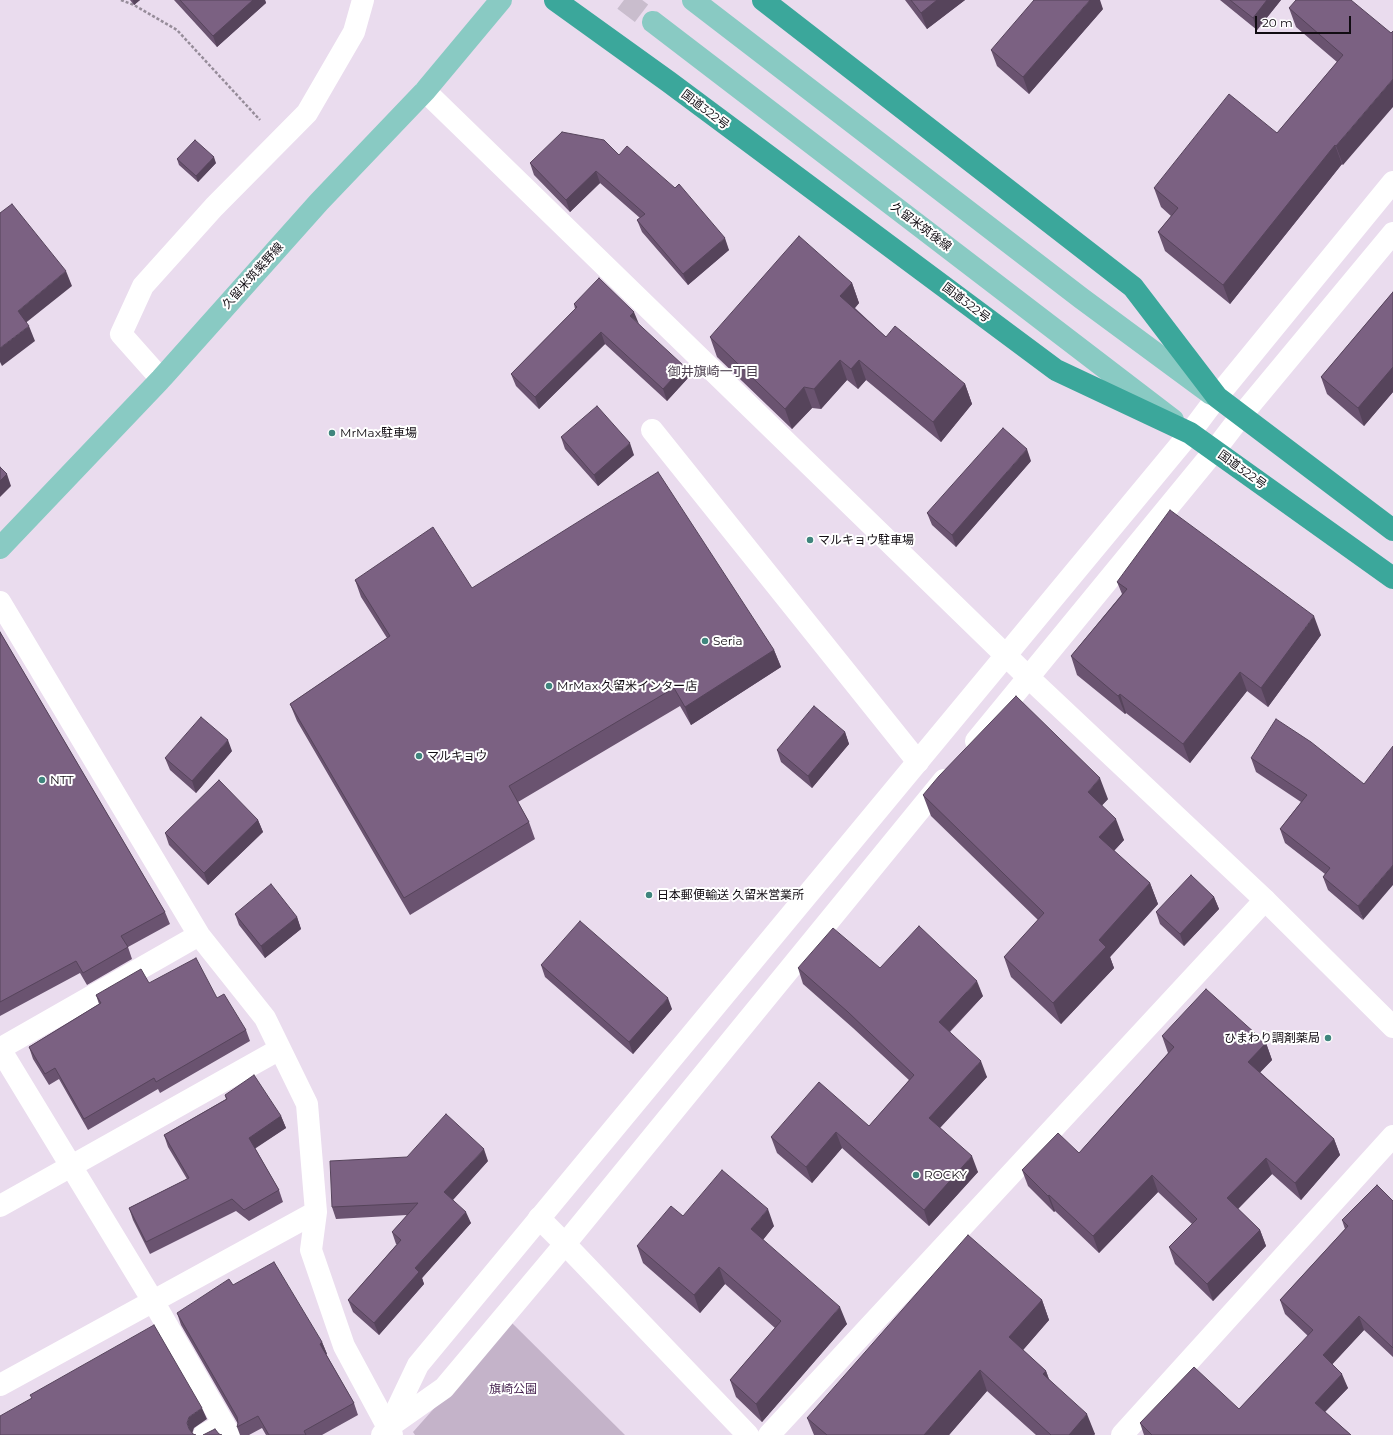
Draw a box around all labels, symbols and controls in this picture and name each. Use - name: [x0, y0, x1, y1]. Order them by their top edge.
- scale bar: [1257, 8, 1353, 34]
- text: 20 m: [1262, 15, 1293, 30]
- street label: 国道322号: [678, 87, 732, 133]
- street label: 久留米筑後線: [888, 200, 954, 254]
- street label: 久留米筑紫野線: [220, 240, 286, 312]
- street label: 国道322号: [939, 280, 993, 326]
- district label: 御井旗崎一丁目: [668, 364, 758, 380]
- place label: MrMax駐車場: [340, 426, 417, 440]
- marker: MrMax駐車場: [327, 428, 337, 438]
- street label: 国道322号: [1215, 448, 1269, 492]
- place label: マルキョウ駐車場: [818, 533, 914, 547]
- marker: マルキョウ駐車場: [805, 535, 815, 545]
- place label: Seria: [713, 634, 743, 648]
- marker: Seria: [700, 636, 710, 646]
- place label: MrMax 久留米インター店: [557, 679, 697, 693]
- marker: MrMax 久留米インター店: [544, 681, 554, 691]
- place label: マルキョウ: [427, 749, 487, 763]
- marker: マルキョウ: [414, 751, 424, 761]
- place label: NTT: [50, 773, 74, 787]
- marker: NTT: [37, 775, 47, 785]
- place label: 日本郵便輸送 久留米営業所: [657, 888, 804, 902]
- marker: 日本郵便輸送 久留米営業所: [644, 890, 654, 900]
- place label: ひまわり調剤薬局: [1224, 1031, 1320, 1045]
- marker: ひまわり調剤薬局: [1323, 1033, 1333, 1043]
- place label: ROCKY: [924, 1168, 967, 1182]
- marker: ROCKY: [911, 1170, 921, 1180]
- park label: 旗崎公園: [489, 1382, 537, 1396]

